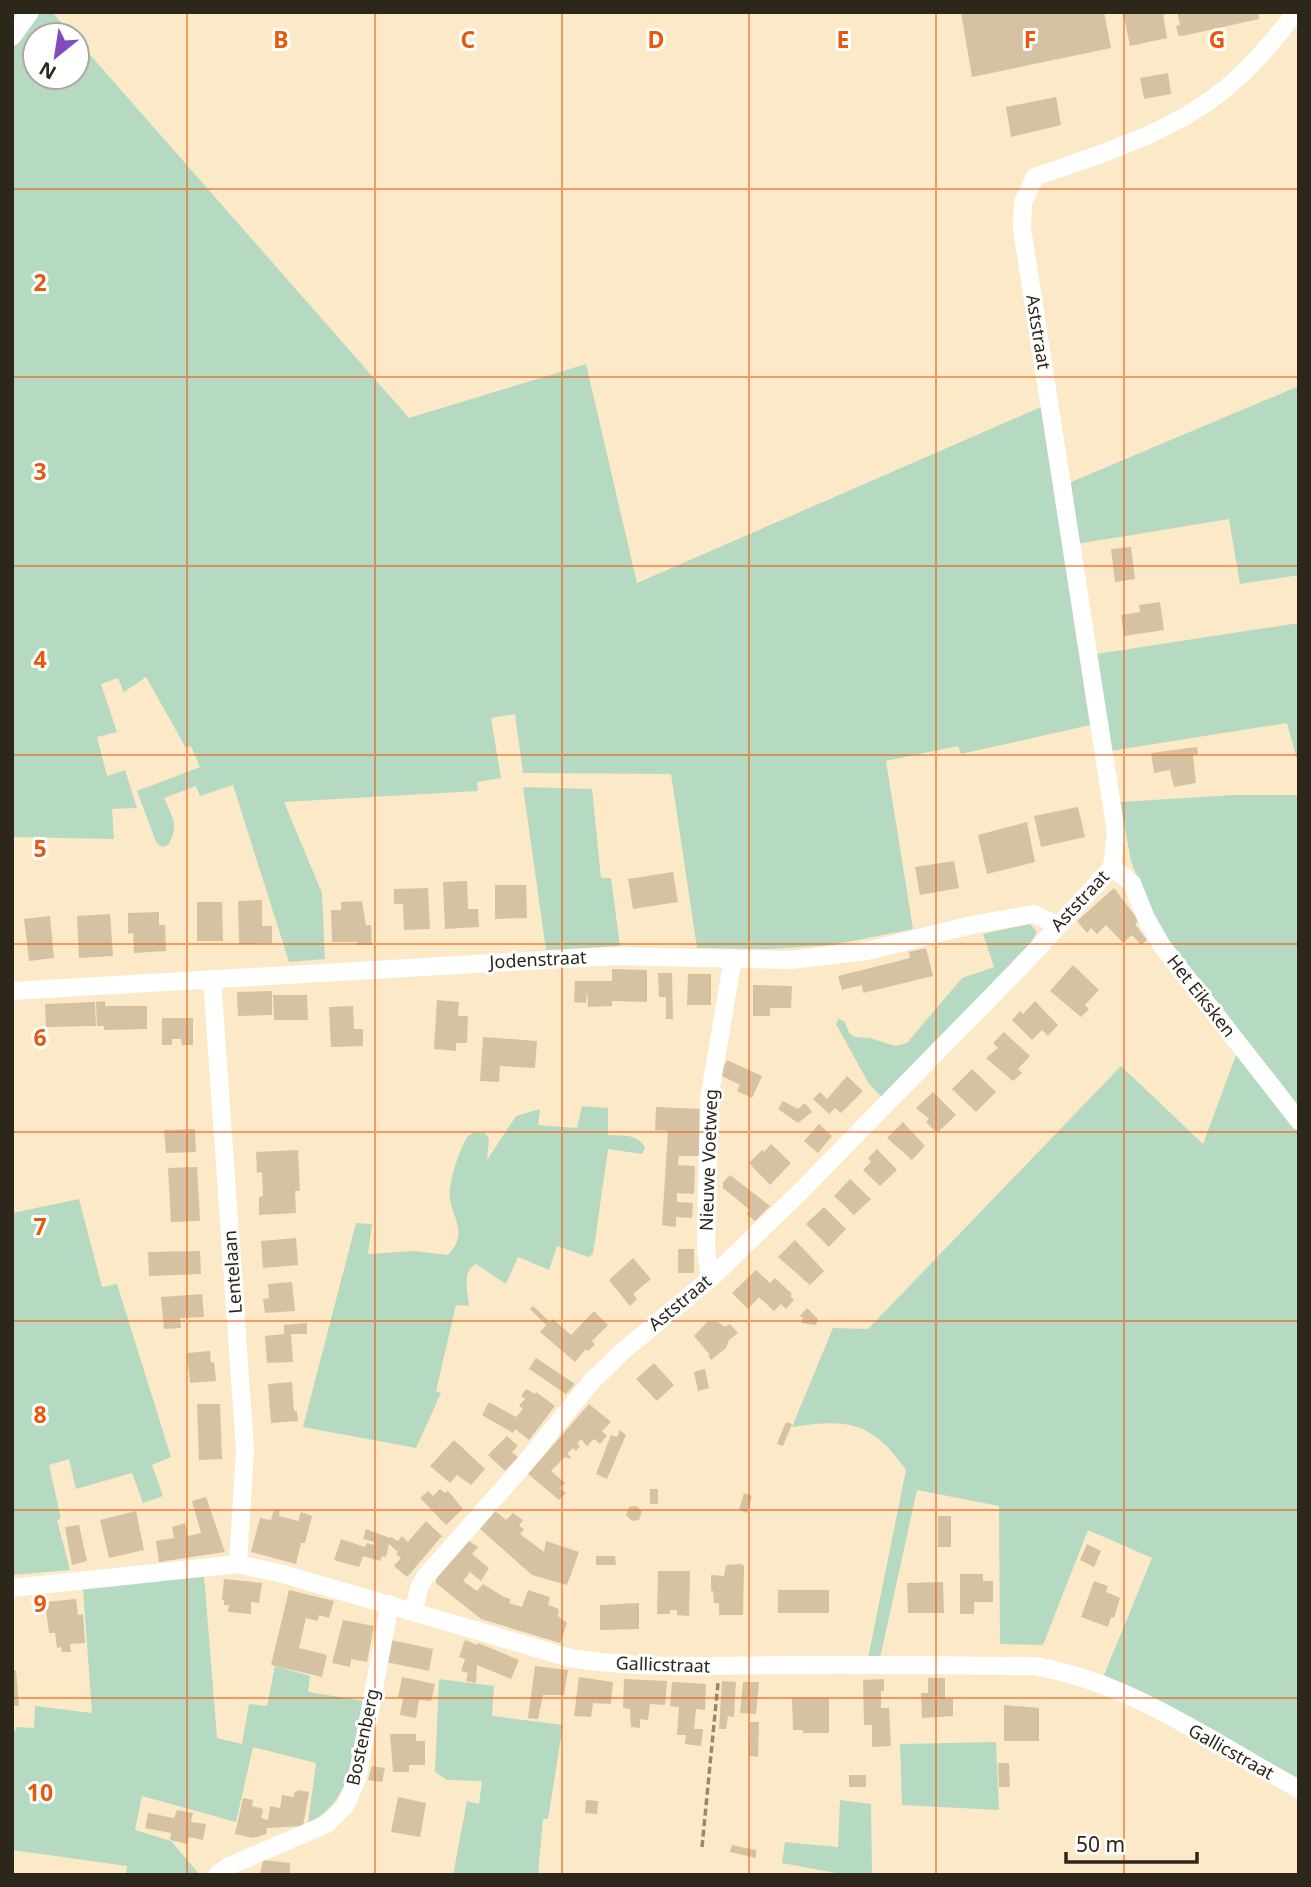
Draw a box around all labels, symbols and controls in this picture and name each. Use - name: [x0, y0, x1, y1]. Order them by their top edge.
- north arrow: [21, 21, 91, 91]
- text: B: [273, 23, 289, 55]
- text: C: [461, 23, 476, 55]
- text: D: [648, 23, 664, 55]
- text: E: [837, 23, 849, 55]
- text: F: [1024, 23, 1036, 55]
- text: G: [1209, 23, 1225, 55]
- text: N: [34, 56, 61, 86]
- text: 2: [33, 266, 47, 298]
- street label: Aststraat: [1021, 293, 1057, 372]
- text: 3: [33, 455, 47, 487]
- text: 4: [33, 643, 47, 675]
- text: 5: [33, 832, 47, 864]
- street label: Aststraat: [1045, 864, 1114, 936]
- street label: Jodenstraat: [487, 944, 588, 974]
- street label: Het Eiksken: [1162, 949, 1242, 1042]
- text: 6: [33, 1021, 47, 1053]
- street label: Nieuwe Voetweg: [694, 1089, 722, 1231]
- text: 7: [33, 1210, 47, 1242]
- street label: Lentelaan: [217, 1230, 247, 1314]
- street label: Aststraat: [643, 1268, 716, 1336]
- text: 8: [33, 1398, 47, 1430]
- text: 9: [33, 1587, 47, 1619]
- street label: Gallicstraat: [615, 1650, 711, 1678]
- street label: Bostenberg: [340, 1686, 384, 1787]
- street label: Gallicstraat: [1184, 1718, 1279, 1785]
- text: 10: [27, 1776, 53, 1808]
- scale bar: [1066, 1820, 1197, 1864]
- text: 50 m: [1076, 1830, 1125, 1858]

